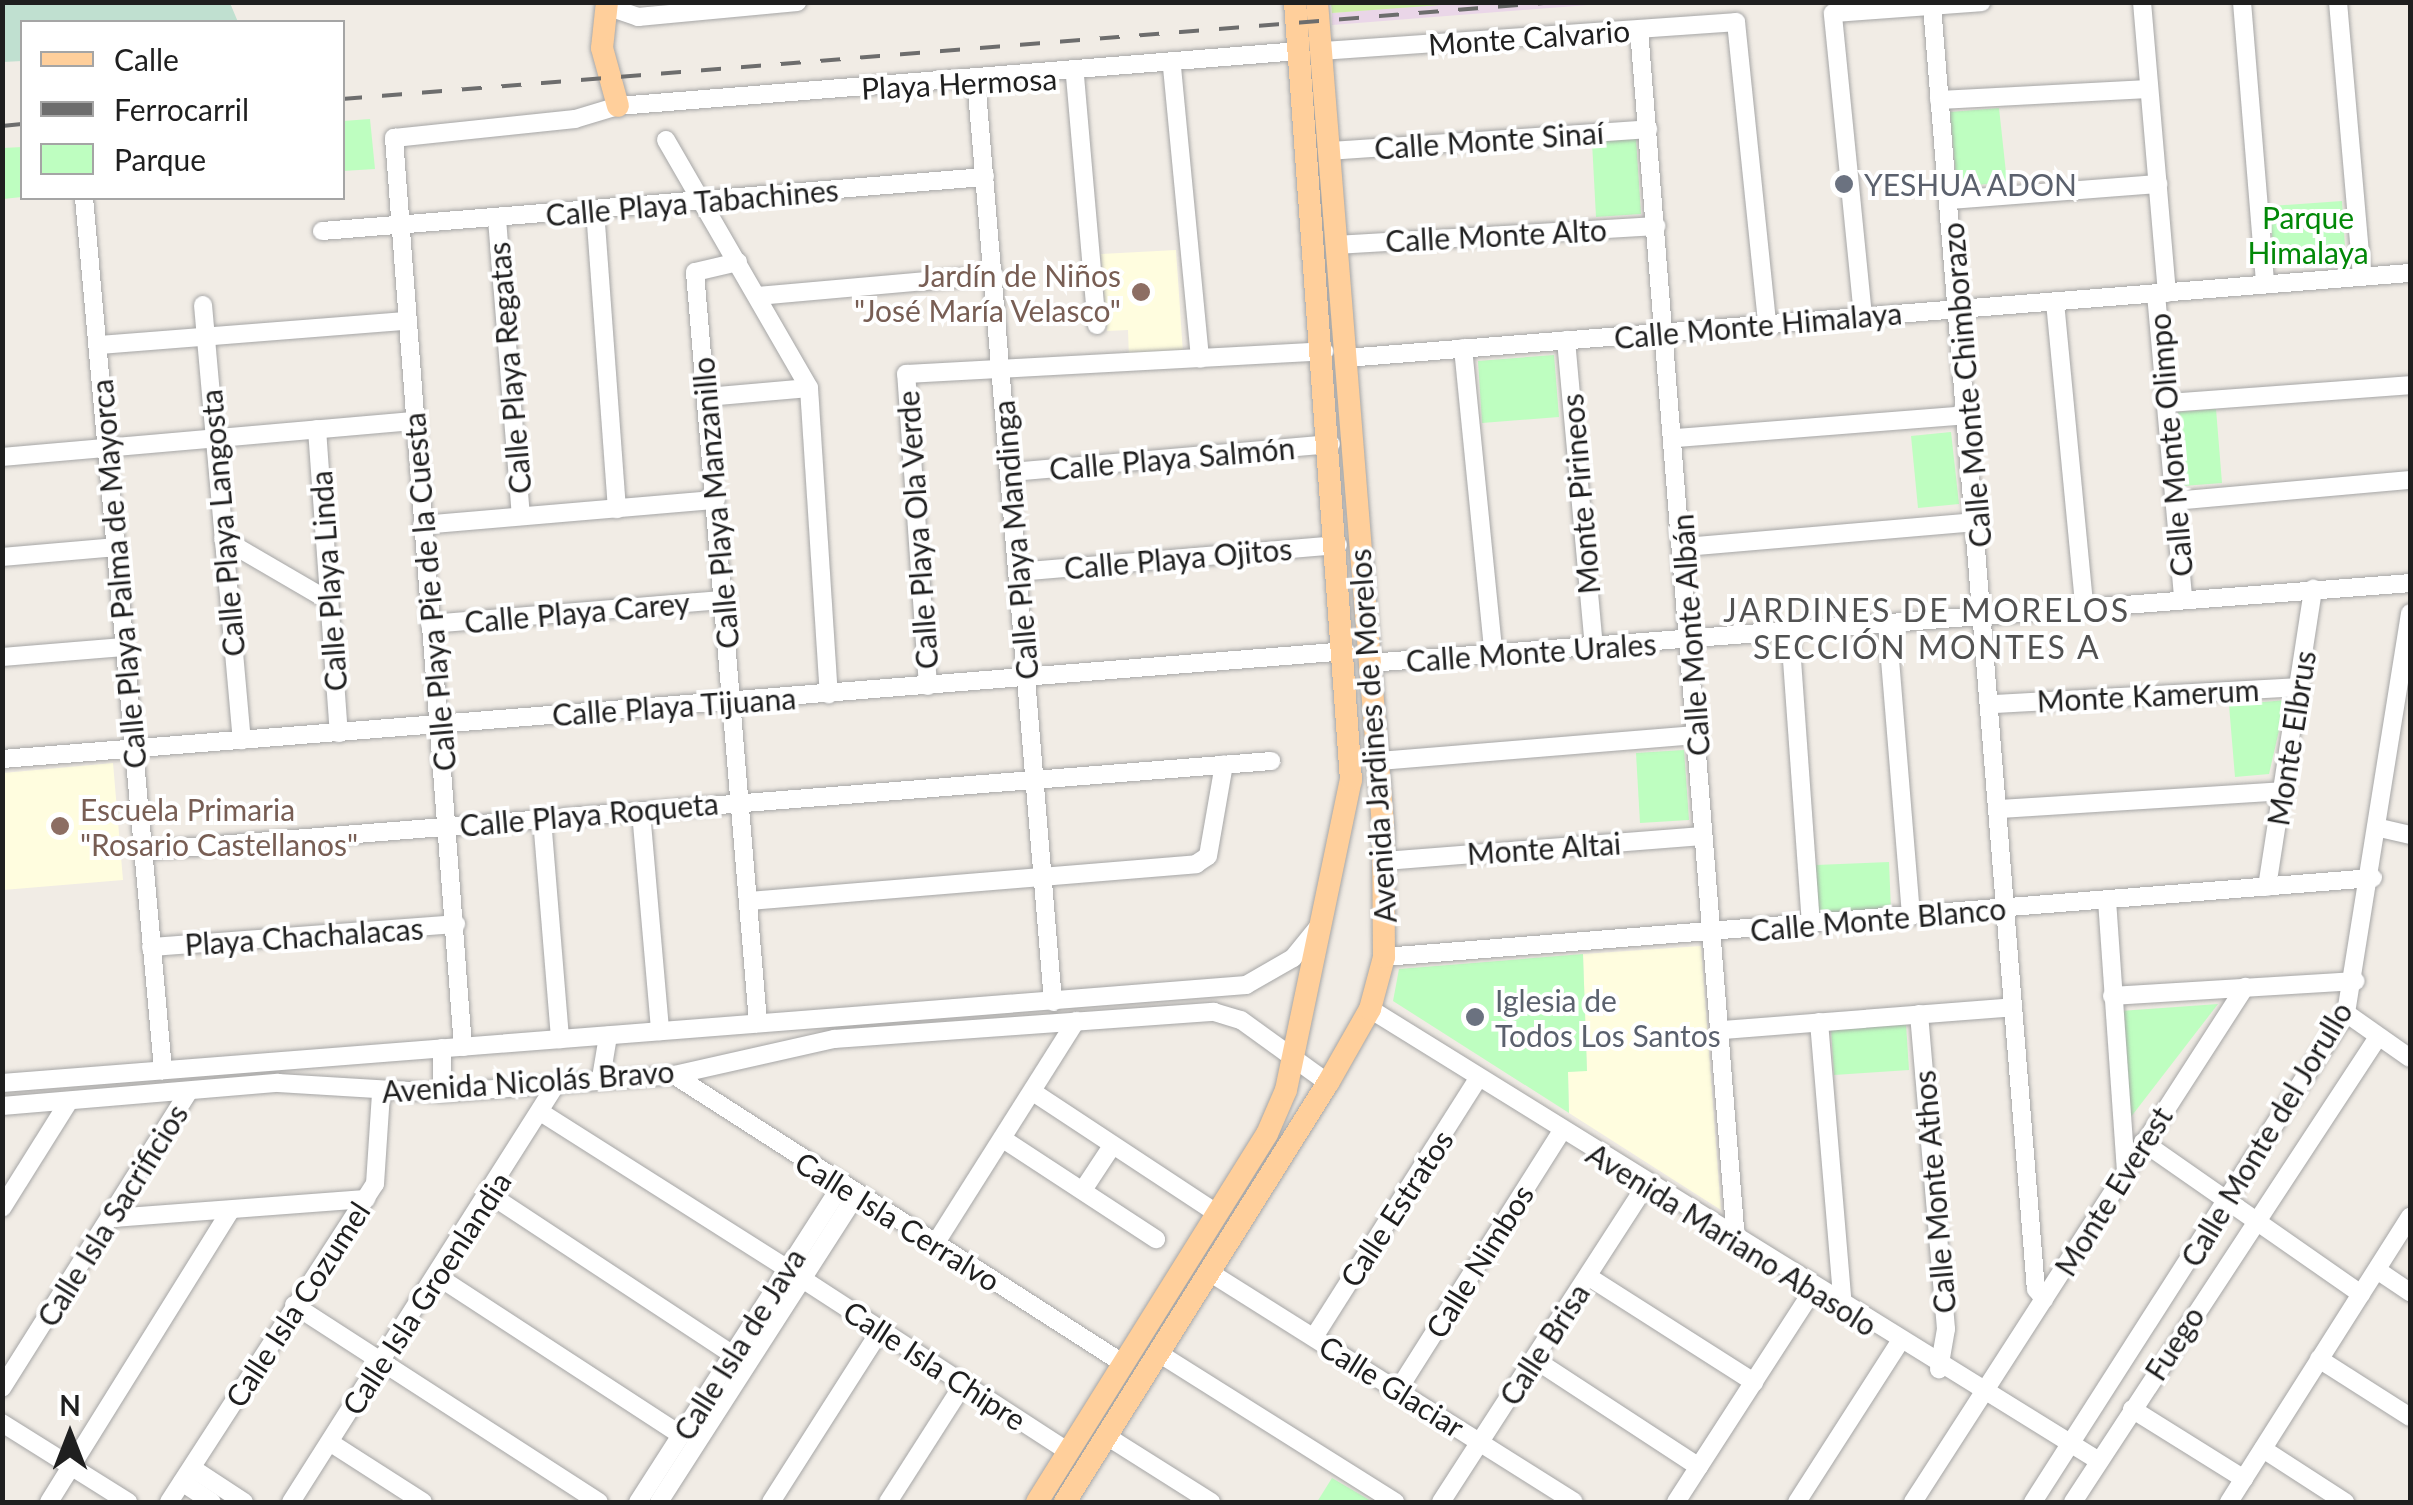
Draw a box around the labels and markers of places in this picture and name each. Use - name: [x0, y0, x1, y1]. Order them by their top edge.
- place label: YESHUA ADON: [1864, 166, 2079, 202]
- marker: YESHUA ADON: [1833, 173, 1855, 195]
- place label: Jardín de Niños "José María Velasco": [853, 257, 1121, 328]
- marker: Jardín de Niños "José María Velasco": [1130, 281, 1152, 303]
- place label: Escuela Primaria "Rosario Castellanos": [80, 791, 358, 862]
- marker: Escuela Primaria "Rosario Castellanos": [49, 815, 71, 837]
- place label: Iglesia de Todos Los Santos: [1495, 982, 1721, 1052]
- marker: Iglesia de Todos Los Santos: [1464, 1006, 1486, 1028]

